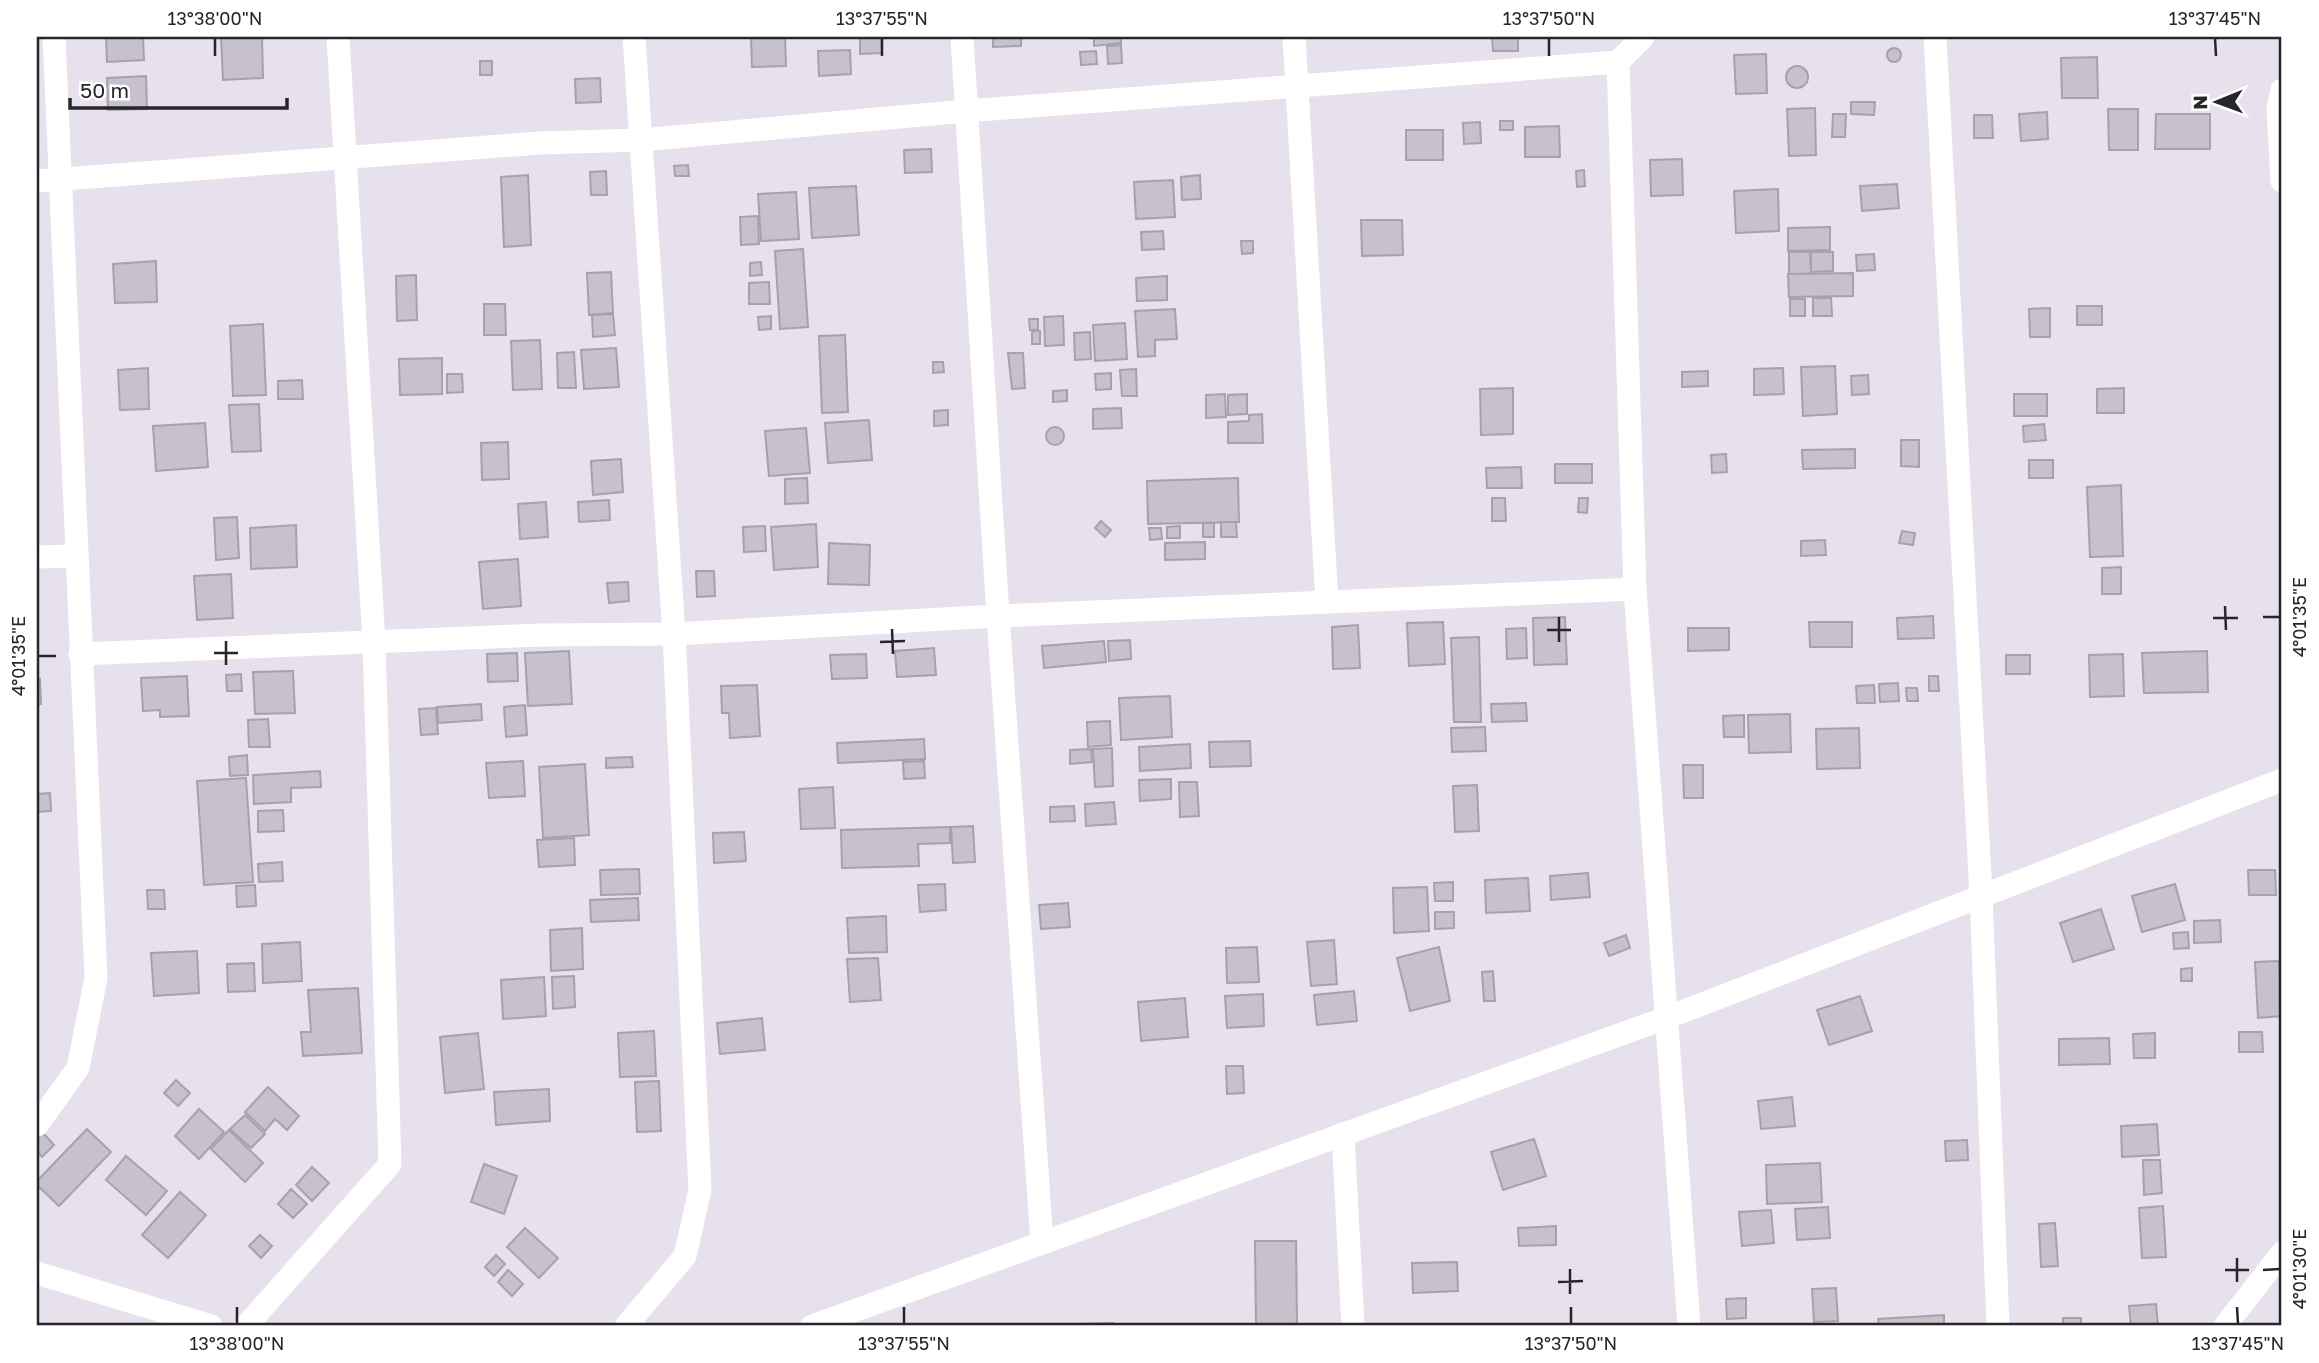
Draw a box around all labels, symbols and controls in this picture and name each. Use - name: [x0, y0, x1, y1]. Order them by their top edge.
- text: 13°38'00"N: [168, 7, 262, 29]
- text: 13°37'55"N: [836, 7, 928, 29]
- text: 13°37'50"N: [1503, 7, 1595, 29]
- text: 13°37'45"N: [2169, 7, 2261, 29]
- scale bar: [70, 66, 287, 110]
- north arrow: [2182, 66, 2252, 136]
- text: 50 m: [80, 77, 129, 103]
- text: N: [2188, 95, 2211, 110]
- text: 4°01'35"E: [2288, 577, 2310, 657]
- text: 4°01'35"E: [7, 616, 29, 696]
- text: 4°01'30"E: [2288, 1229, 2310, 1309]
- text: 13°38'00"N: [190, 1332, 284, 1354]
- text: 13°37'55"N: [858, 1332, 950, 1354]
- text: 13°37'50"N: [1525, 1332, 1617, 1354]
- text: 13°37'45"N: [2192, 1332, 2284, 1354]

